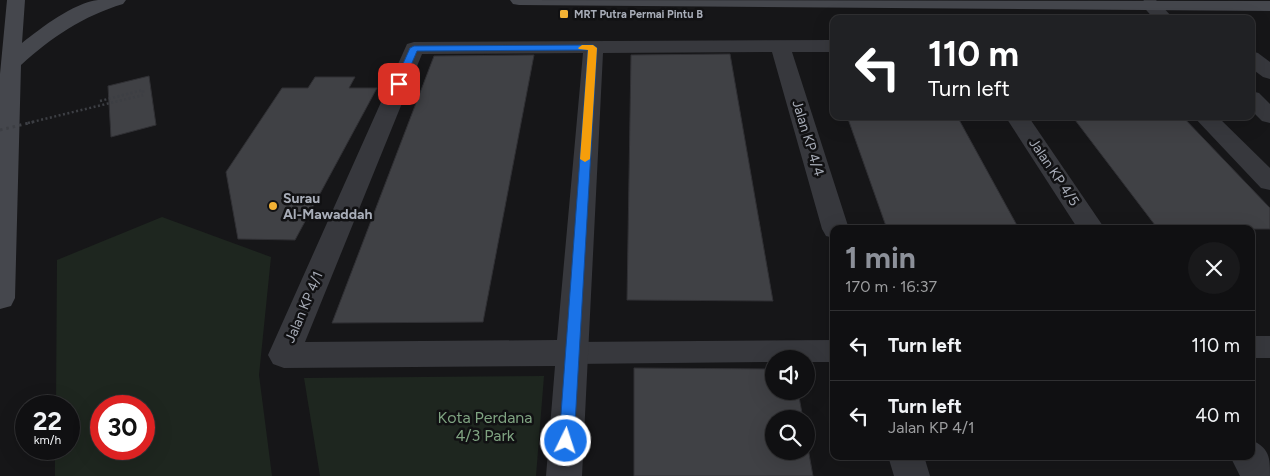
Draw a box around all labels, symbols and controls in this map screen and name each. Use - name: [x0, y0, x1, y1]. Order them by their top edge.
- marker: MRT Putra Permai Pintu B: [558, 8, 570, 20]
- place label: MRT Putra Permai Pintu B: [574, 8, 703, 21]
- text: 110 m: [928, 33, 1019, 75]
- icon: left: [845, 35, 910, 100]
- pin: [378, 63, 420, 105]
- icon: arrive: [385, 70, 413, 98]
- text: Turn left: [928, 75, 1010, 102]
- street label: Jalan KP 4/4: [788, 98, 828, 178]
- street label: Jalan KP 4/5: [1025, 135, 1083, 209]
- place label: Surau Al-Mawaddah: [283, 190, 372, 223]
- marker: Surau Al-Mawaddah: [267, 200, 279, 212]
- text: 1 min: [845, 239, 916, 276]
- button: close: [1188, 242, 1240, 294]
- street label: Jalan KP 4/1: [281, 269, 327, 345]
- text: 170 m · 16:37: [845, 277, 937, 296]
- icon: left: [845, 332, 873, 360]
- text: Turn left: [888, 334, 962, 357]
- text: 110 m: [1191, 334, 1240, 357]
- map controls: [765, 350, 815, 460]
- button: sound: [765, 350, 815, 400]
- speed limit sign: 30: [90, 395, 155, 460]
- text: Turn left: [888, 395, 962, 418]
- icon: left: [845, 402, 873, 430]
- text: 40 m: [1195, 404, 1240, 427]
- text: 22: [33, 406, 62, 436]
- park label: Kota Perdana 4/3 Park: [438, 408, 532, 445]
- button: search: [765, 410, 815, 460]
- position arrow: [539, 414, 591, 466]
- text: Jalan KP 4/1: [888, 418, 975, 437]
- text: km/h: [34, 433, 61, 447]

